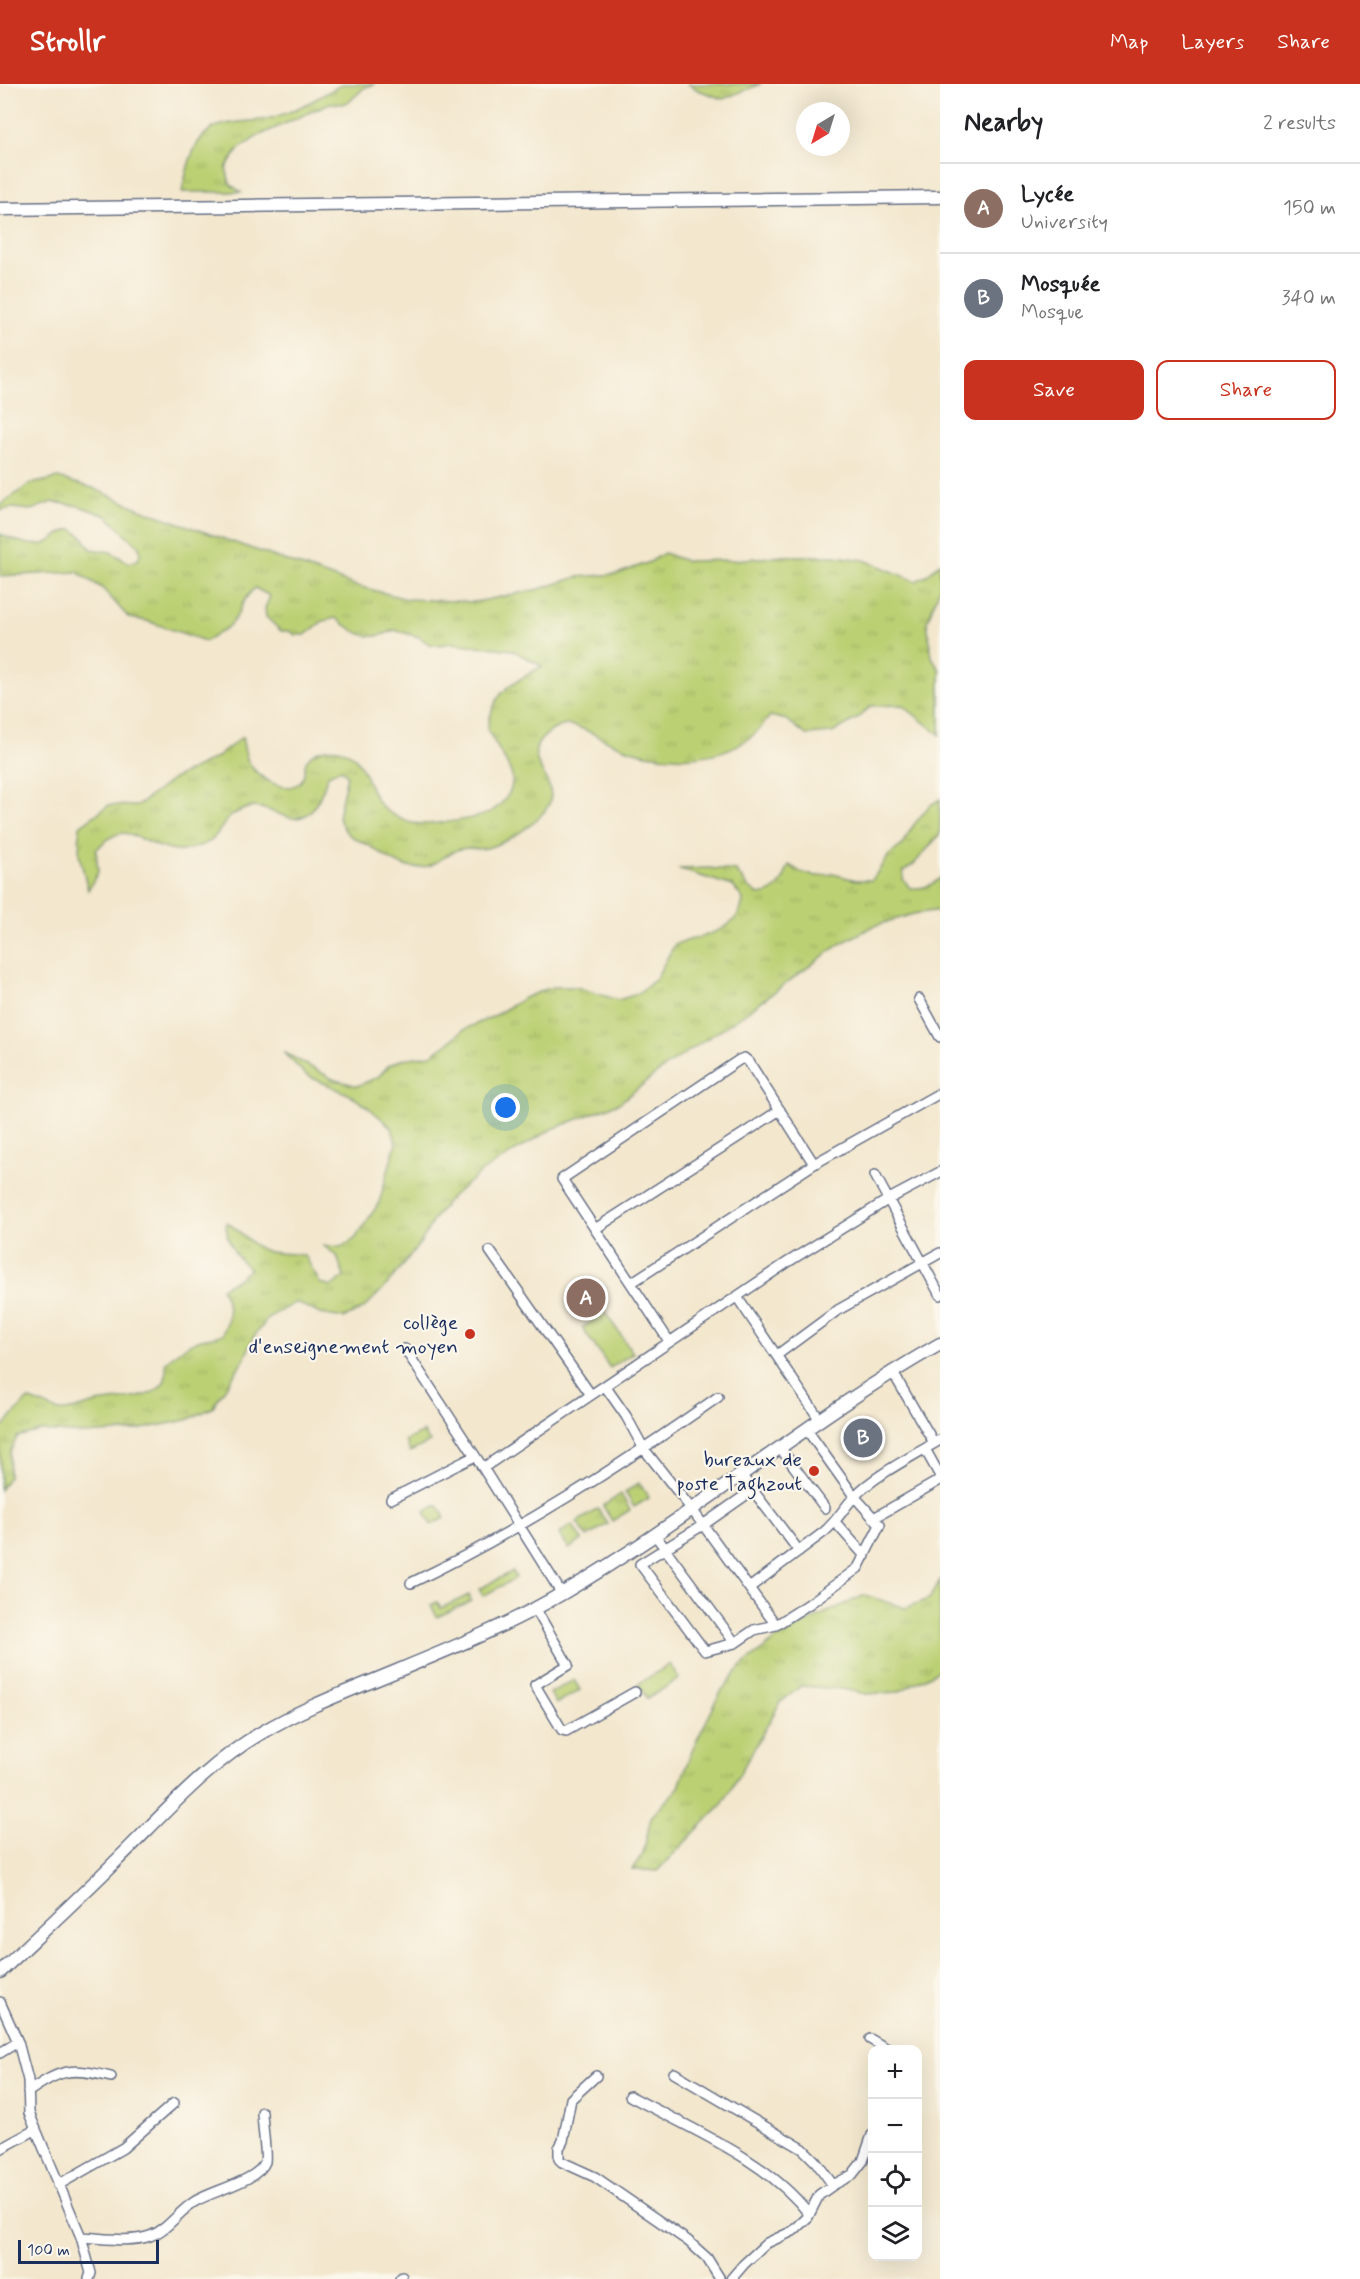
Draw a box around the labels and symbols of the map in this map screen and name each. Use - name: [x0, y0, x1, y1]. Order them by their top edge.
- north arrow: [796, 102, 850, 156]
- your location: [491, 1093, 520, 1122]
- pin: A: [566, 1276, 606, 1320]
- place label: collège d'enseignement moyen: [248, 1309, 458, 1361]
- marker: collège d'enseignement moyen: [463, 1327, 477, 1341]
- pin: B: [844, 1416, 882, 1460]
- place label: bureaux de poste Taghzout: [677, 1446, 802, 1500]
- marker: bureaux de poste Taghzout: [807, 1464, 821, 1478]
- scale bar: [18, 2237, 159, 2264]

